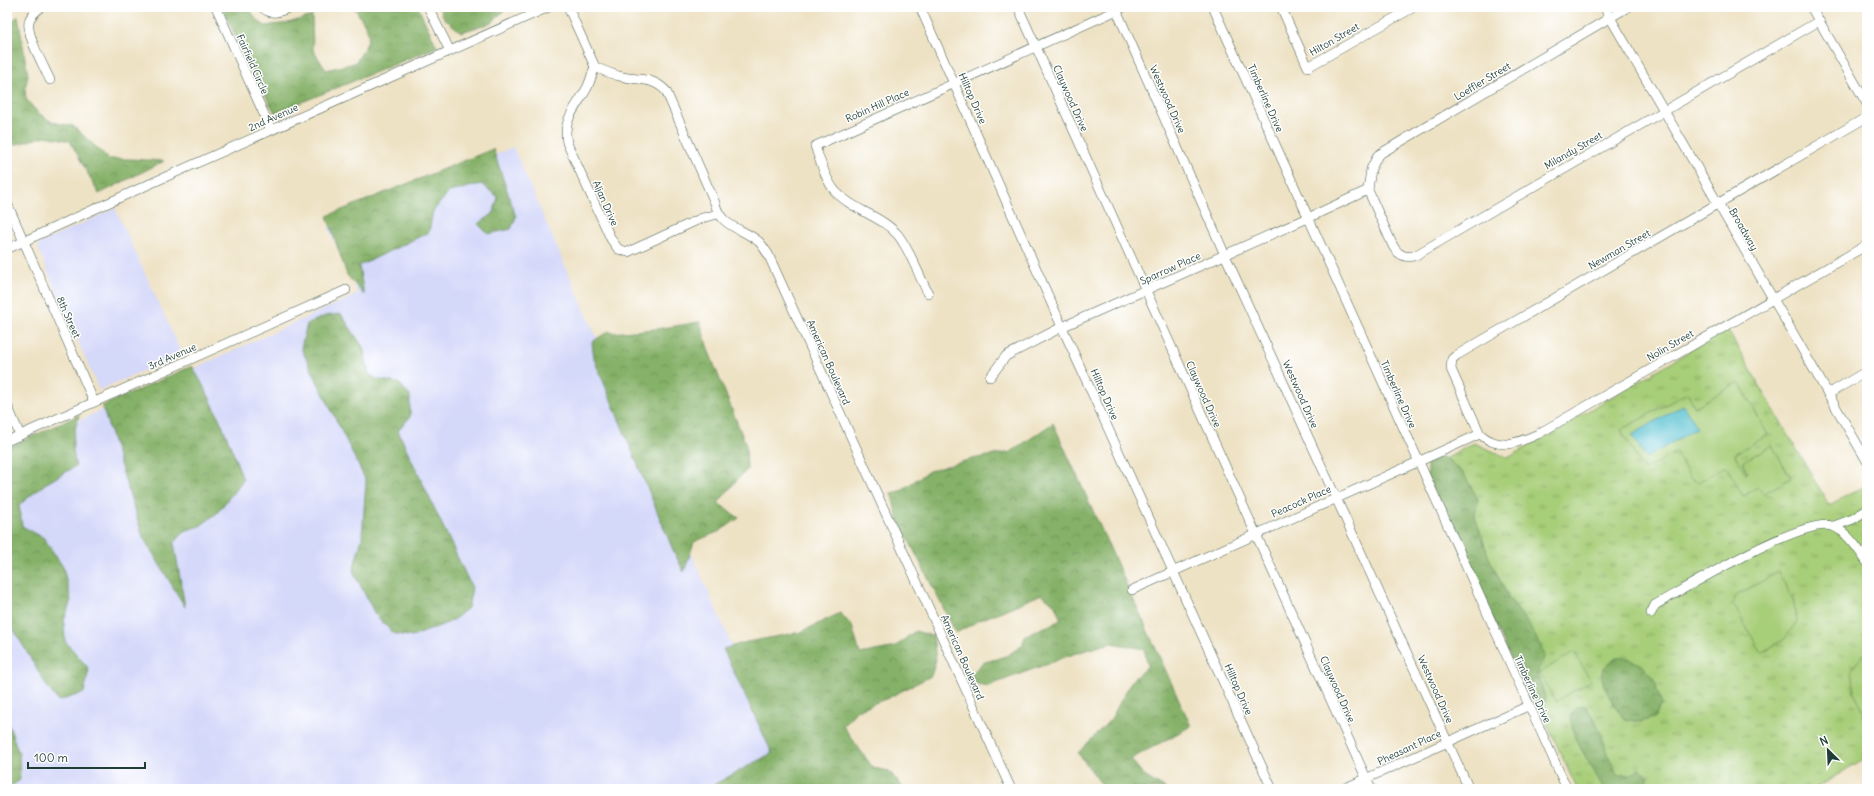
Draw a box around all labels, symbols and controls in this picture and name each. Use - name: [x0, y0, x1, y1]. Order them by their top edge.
- street label: Hilton Street: [1307, 20, 1362, 59]
- street label: Fairfield Circle: [234, 32, 272, 96]
- street label: Loeffler Street: [1452, 59, 1513, 103]
- street label: Timberline Drive: [1245, 62, 1286, 134]
- street label: Claywood Drive: [1050, 63, 1091, 133]
- street label: Westwood Drive: [1147, 63, 1188, 135]
- street label: Hilltop Drive: [955, 71, 990, 126]
- street label: Robin Hill Place: [843, 86, 911, 125]
- street label: 2nd Avenue: [246, 101, 300, 134]
- street label: Milandy Street: [1542, 128, 1605, 172]
- street label: Aljan Drive: [590, 178, 621, 228]
- street label: Broadway: [1726, 206, 1761, 253]
- street label: Newman Street: [1586, 226, 1653, 272]
- street label: Sparrow Place: [1138, 249, 1203, 288]
- street label: 8th Street: [54, 294, 84, 341]
- street label: American Boulevard: [804, 318, 853, 407]
- street label: Nolin Street: [1645, 327, 1696, 364]
- street label: 3rd Avenue: [146, 340, 198, 373]
- street label: Westwood Drive: [1280, 358, 1321, 430]
- street label: Timberline Drive: [1378, 358, 1419, 430]
- street label: Claywood Drive: [1183, 359, 1224, 429]
- street label: Hilltop Drive: [1087, 367, 1122, 422]
- street label: Peacock Place: [1269, 482, 1333, 520]
- street label: American Boulevard: [938, 613, 987, 702]
- street label: Westwood Drive: [1415, 653, 1456, 725]
- street label: Timberline Drive: [1511, 653, 1554, 725]
- street label: Claywood Drive: [1317, 654, 1358, 724]
- street label: Hilltop Drive: [1221, 662, 1256, 717]
- street label: Pheasant Place: [1375, 727, 1443, 768]
- north arrow: [1808, 730, 1848, 770]
- text: N: [1818, 733, 1830, 749]
- scale bar: [28, 744, 145, 770]
- text: 100 m: [34, 750, 68, 765]

